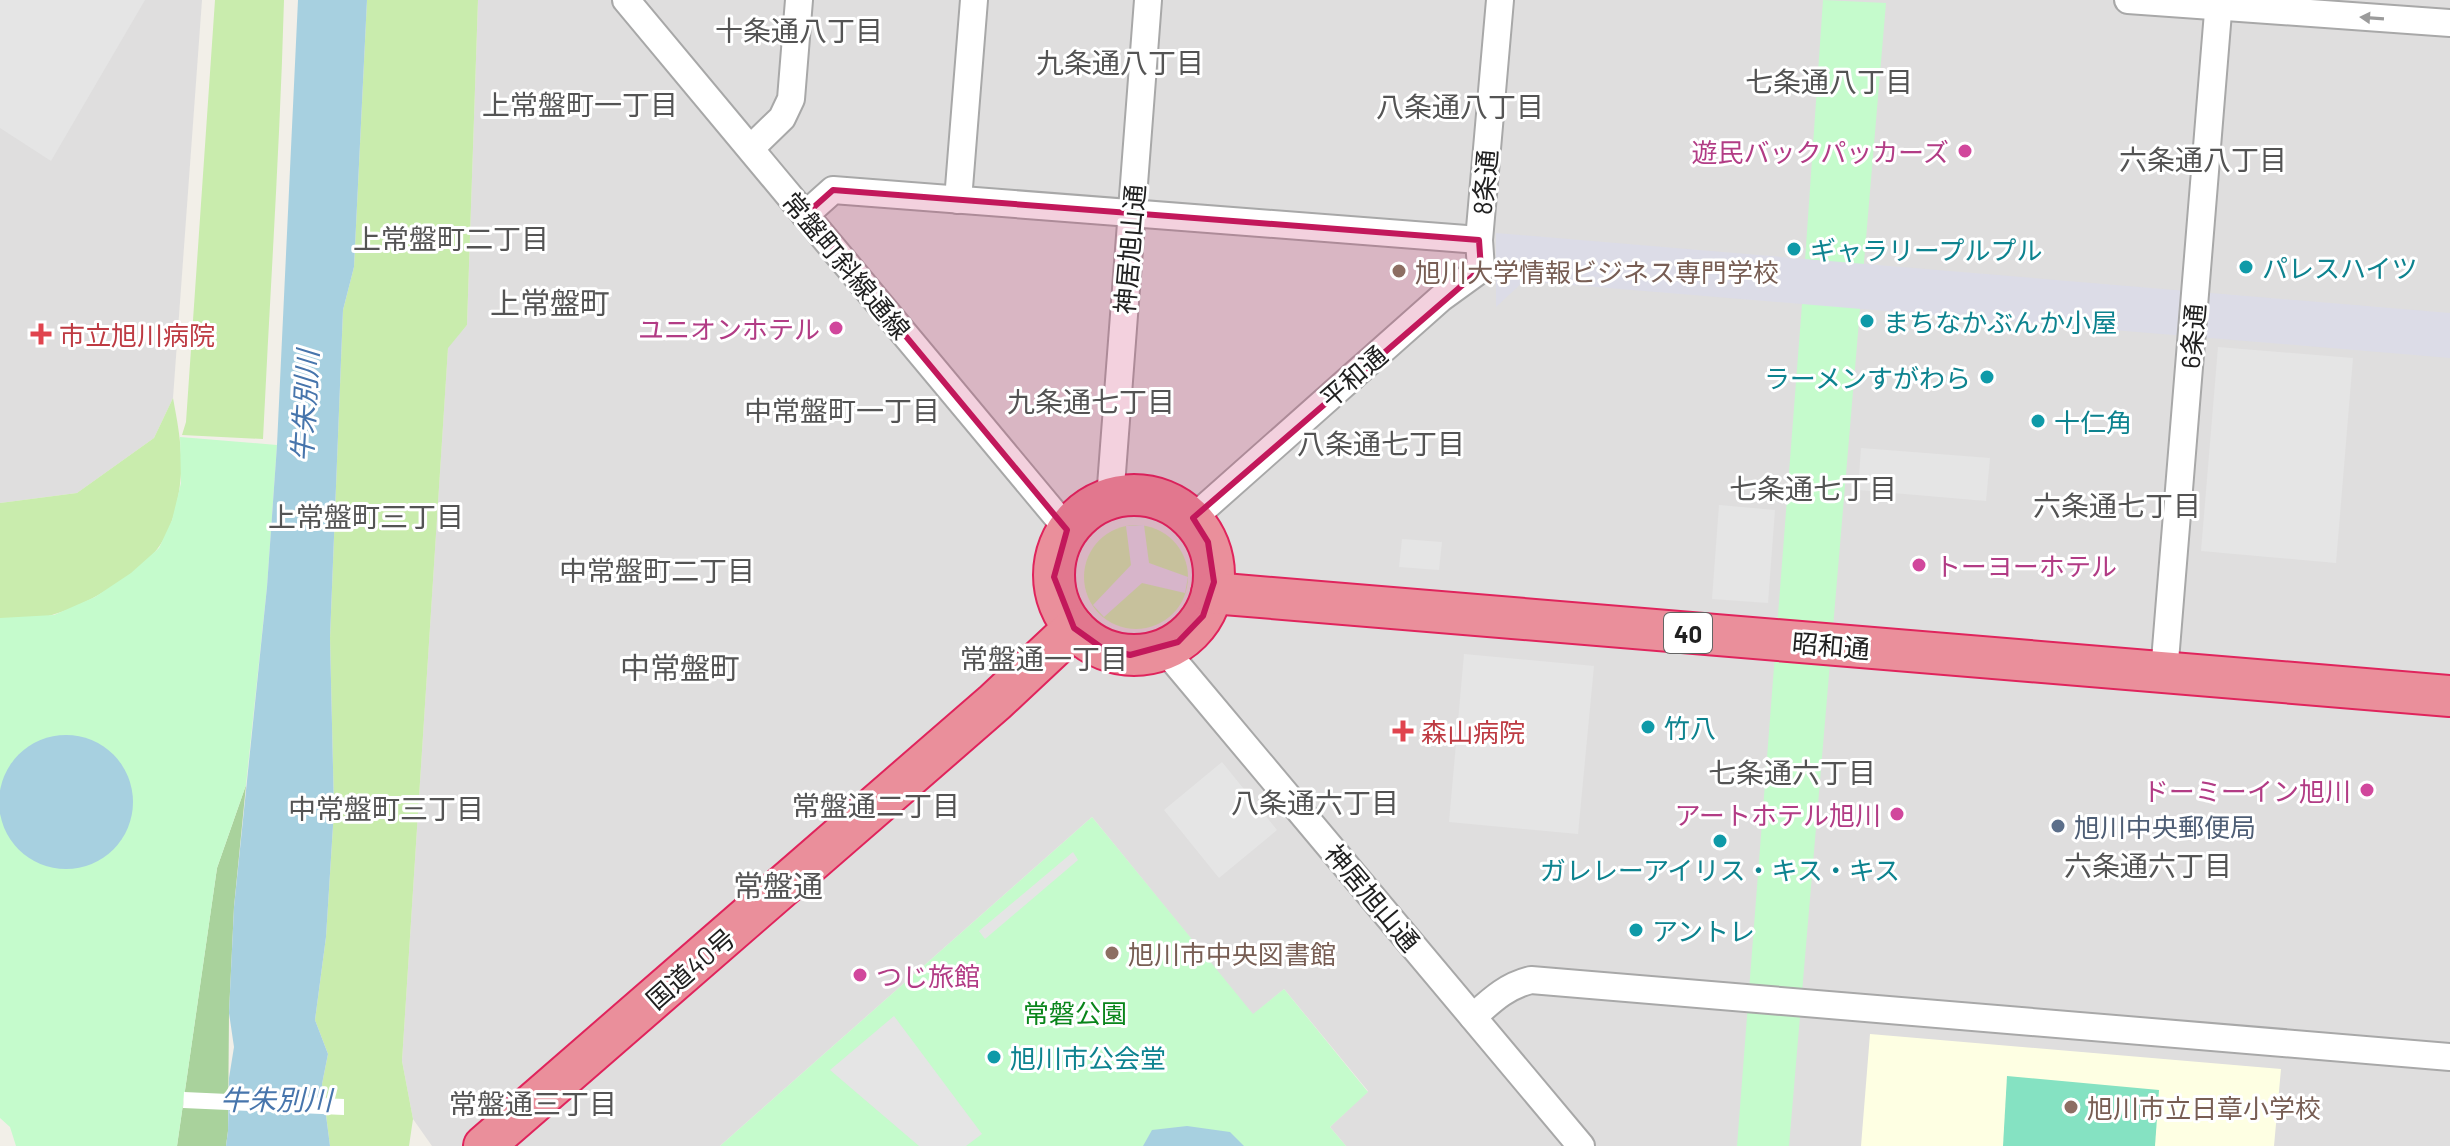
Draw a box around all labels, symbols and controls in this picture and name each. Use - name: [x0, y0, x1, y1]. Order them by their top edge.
- one-way arrow: [2359, 11, 2384, 24]
- district label: 十条通八丁目: [715, 13, 883, 47]
- district label: 九条通八丁目: [1036, 45, 1204, 79]
- district label: 七条通八丁目: [1745, 64, 1913, 98]
- district label: 上常盤町一丁目: [482, 87, 678, 121]
- district label: 八条通八丁目: [1376, 89, 1544, 123]
- place label: 遊民バックパッカーズ: [1692, 136, 1949, 167]
- marker: 遊民バックパッカーズ: [1956, 142, 1974, 160]
- district label: 六条通八丁目: [2119, 142, 2287, 176]
- street label: 8条通: [1466, 148, 1502, 216]
- street label: 神居旭山通: [1108, 183, 1150, 315]
- street label: 常盤町斜線通線: [777, 185, 917, 345]
- district label: 上常盤町二丁目: [353, 221, 549, 255]
- place label: ギャラリープルプル: [1810, 234, 2042, 265]
- marker: ギャラリープルプル: [1785, 240, 1803, 258]
- place label: パレスハイツ: [2262, 252, 2417, 283]
- place label: 旭川大学情報ビジネス専門学校: [1415, 256, 1779, 287]
- marker: パレスハイツ: [2237, 258, 2255, 276]
- marker: 旭川大学情報ビジネス専門学校: [1390, 262, 1408, 280]
- district label: 上常盤町: [490, 284, 610, 320]
- street label: 6条通: [2174, 302, 2210, 370]
- place label: まちなかぶんか小屋: [1883, 306, 2117, 337]
- marker: まちなかぶんか小屋: [1858, 312, 1876, 330]
- place label: ユニオンホテル: [638, 313, 820, 344]
- place label: 市立旭川病院: [59, 319, 215, 350]
- marker: ユニオンホテル: [827, 319, 845, 337]
- marker: 市立旭川病院: [30, 323, 52, 345]
- street label: 平和通: [1313, 339, 1393, 413]
- water label: 牛朱別川: [284, 346, 324, 463]
- place label: ラーメンすがわら: [1764, 362, 1971, 393]
- marker: ラーメンすがわら: [1978, 368, 1996, 386]
- district label: 九条通七丁目: [1007, 384, 1175, 418]
- district label: 中常盤町一丁目: [744, 393, 940, 427]
- place label: 十仁角: [2054, 406, 2132, 437]
- marker: 十仁角: [2029, 412, 2047, 430]
- district label: 八条通七丁目: [1297, 426, 1465, 460]
- district label: 七条通七丁目: [1729, 471, 1897, 505]
- district label: 六条通七丁目: [2033, 488, 2201, 522]
- district label: 上常盤町三丁目: [268, 499, 464, 533]
- place label: トーヨーホテル: [1935, 550, 2117, 581]
- district label: 中常盤町二丁目: [559, 553, 755, 587]
- marker: トーヨーホテル: [1910, 556, 1928, 574]
- road number: 40: [1664, 613, 1712, 653]
- street label: 昭和通: [1791, 626, 1871, 664]
- district label: 常盤通一丁目: [960, 641, 1128, 675]
- district label: 中常盤町: [620, 649, 740, 685]
- place label: 竹八: [1664, 712, 1716, 743]
- place label: 森山病院: [1421, 716, 1525, 747]
- marker: 竹八: [1639, 718, 1657, 736]
- marker: 森山病院: [1392, 720, 1414, 742]
- district label: 七条通六丁目: [1708, 755, 1876, 789]
- place label: ドーミーイン旭川: [2143, 775, 2351, 806]
- marker: ドーミーイン旭川: [2358, 781, 2376, 799]
- district label: 八条通六丁目: [1231, 785, 1399, 819]
- district label: 常盤通二丁目: [792, 788, 960, 822]
- district label: 中常盤町三丁目: [288, 791, 484, 825]
- place label: アートホテル旭川: [1675, 799, 1881, 830]
- marker: アートホテル旭川: [1888, 805, 1906, 823]
- place label: 旭川中央郵便局: [2074, 811, 2256, 842]
- marker: 旭川中央郵便局: [2049, 817, 2067, 835]
- marker: ガレレーアイリス・キス・キス: [1711, 832, 1729, 850]
- street label: 神居旭山通: [1319, 837, 1427, 957]
- district label: 六条通六丁目: [2064, 848, 2232, 882]
- place label: ガレレーアイリス・キス・キス: [1540, 854, 1900, 885]
- district label: 常盤通: [733, 867, 823, 903]
- place label: アントレ: [1652, 915, 1755, 946]
- street label: 国道40号: [639, 921, 741, 1015]
- marker: アントレ: [1627, 921, 1645, 939]
- place label: 旭川市中央図書館: [1128, 938, 1336, 969]
- marker: 旭川市中央図書館: [1103, 944, 1121, 962]
- place label: つじ旅館: [876, 960, 980, 991]
- marker: つじ旅館: [851, 966, 869, 984]
- park label: 常磐公園: [1023, 997, 1127, 1028]
- place label: 旭川市公会堂: [1010, 1042, 1166, 1073]
- marker: 旭川市公会堂: [985, 1048, 1003, 1066]
- water label: 牛朱別川: [220, 1082, 335, 1116]
- district label: 常盤通三丁目: [449, 1086, 617, 1120]
- place label: 旭川市立日章小学校: [2087, 1092, 2321, 1123]
- marker: 旭川市立日章小学校: [2062, 1098, 2080, 1116]

